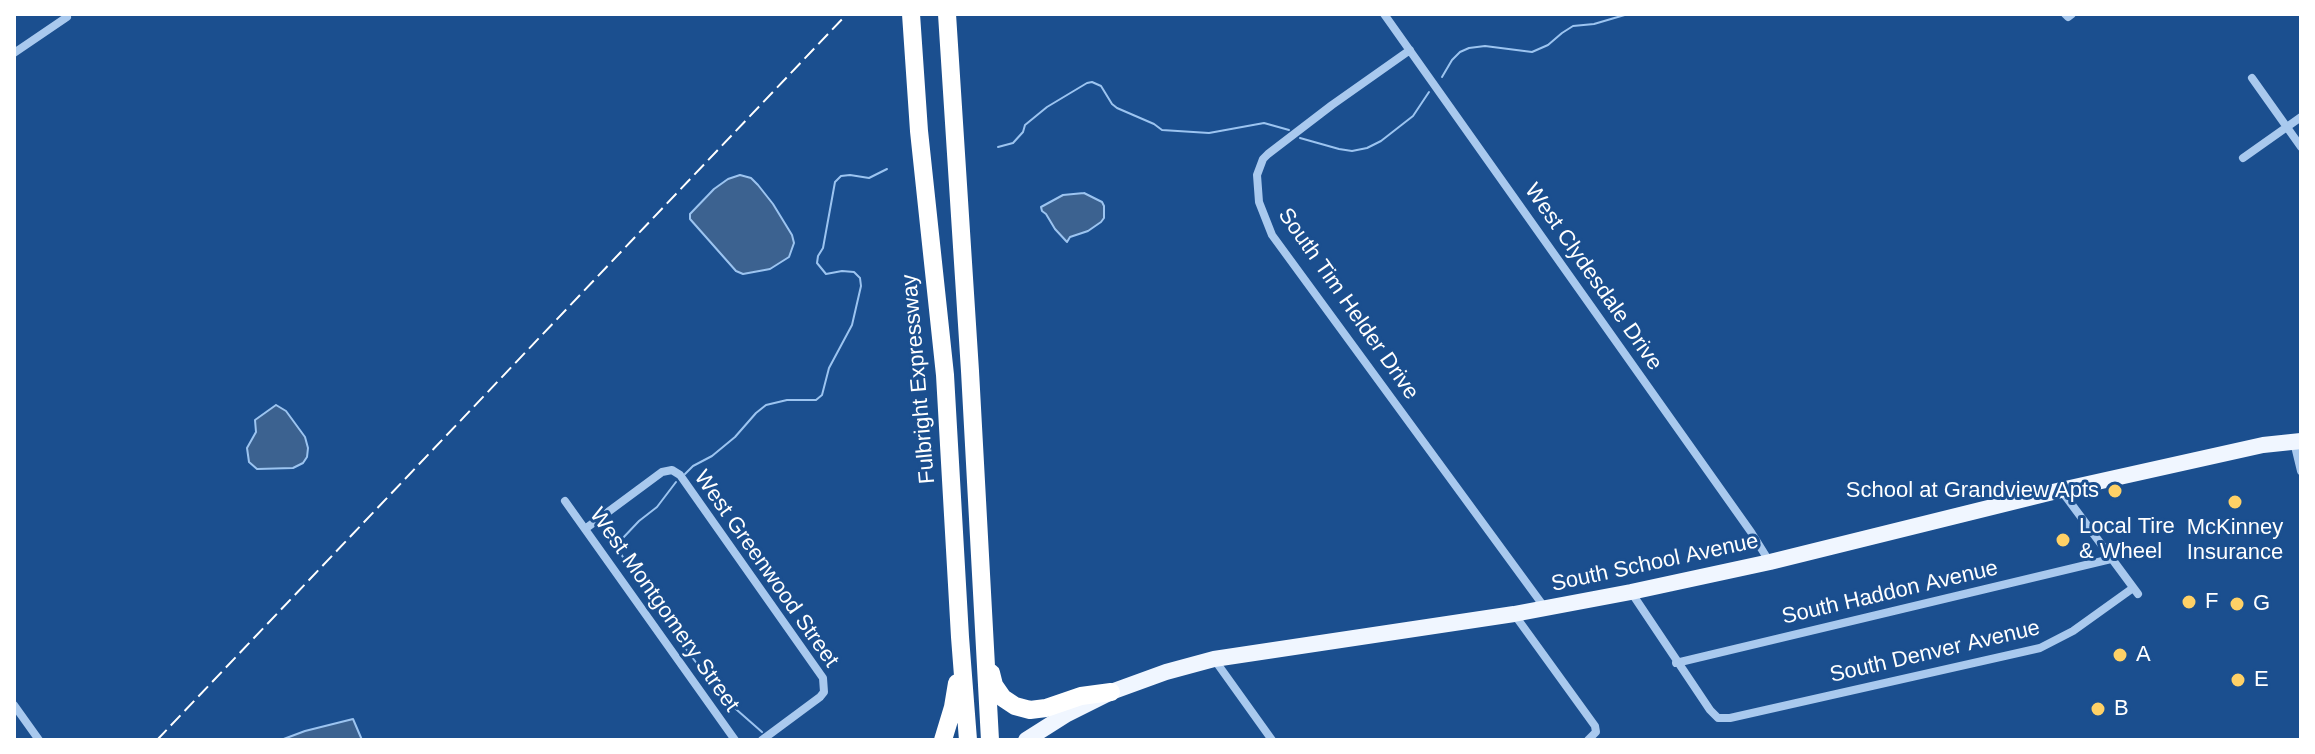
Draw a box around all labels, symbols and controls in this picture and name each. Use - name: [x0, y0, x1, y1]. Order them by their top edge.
- street label: West Clydesdale Drive: [1518, 178, 1668, 376]
- street label: South Tim Helder Drive: [1272, 203, 1424, 405]
- street label: Fulbright Expressway: [897, 273, 941, 485]
- street label: West Greenwood Street: [688, 465, 844, 673]
- place label: School at Grandview Apts: [1846, 478, 2099, 504]
- marker: School at Grandview Apts: [2106, 482, 2124, 500]
- marker: McKinney Insurance: [2226, 493, 2244, 511]
- street label: West Montgomery Street: [584, 503, 744, 717]
- place label: Local Tire & Wheel: [2079, 514, 2175, 566]
- place label: McKinney Insurance: [2187, 515, 2283, 566]
- street label: South School Avenue: [1549, 528, 1761, 598]
- marker: Local Tire & Wheel: [2054, 531, 2072, 549]
- street label: South Haddon Avenue: [1779, 555, 2001, 631]
- place label: F: [2205, 589, 2218, 615]
- place label: G: [2253, 591, 2270, 617]
- marker: F: [2180, 593, 2198, 611]
- marker: G: [2228, 595, 2246, 613]
- street label: South Denver Avenue: [1827, 615, 2043, 689]
- place label: A: [2136, 642, 2151, 668]
- marker: A: [2111, 646, 2129, 664]
- place label: E: [2254, 667, 2269, 693]
- marker: E: [2229, 671, 2247, 689]
- place label: B: [2114, 696, 2129, 722]
- marker: B: [2089, 700, 2107, 718]

